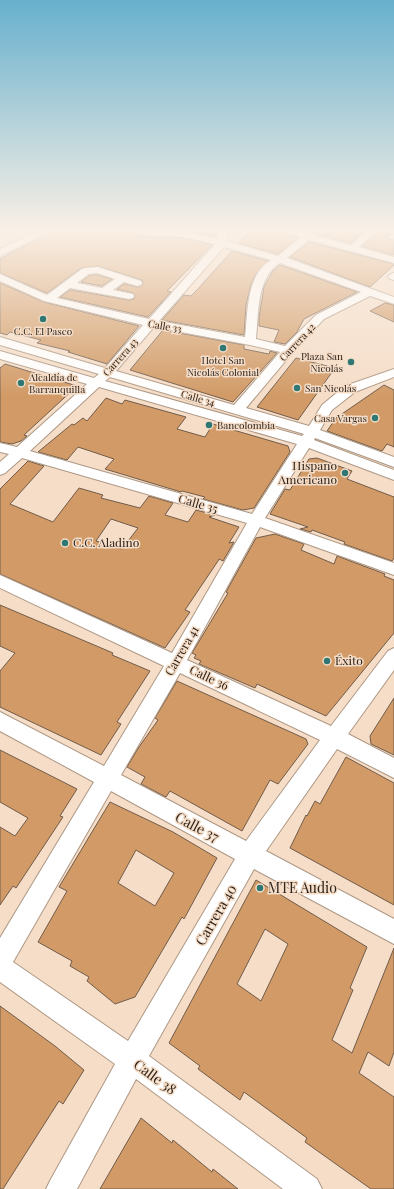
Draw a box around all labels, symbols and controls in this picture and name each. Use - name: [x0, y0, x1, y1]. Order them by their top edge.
- marker: C.C. El Paseo: [38, 314, 48, 324]
- street label: Calle 33: [147, 316, 183, 336]
- street label: Carrera 42: [276, 320, 318, 364]
- place label: C.C. El Paseo: [14, 324, 73, 338]
- street label: Carrera 43: [99, 335, 141, 379]
- marker: Hotel San Nicolás Colonial: [218, 343, 228, 353]
- place label: Plaza San Nicolás: [301, 349, 343, 375]
- place label: Hotel San Nicolás Colonial: [187, 353, 259, 379]
- marker: Plaza San Nicolás: [346, 357, 356, 367]
- place label: Alcaldía de Barranquilla: [28, 370, 85, 396]
- marker: Alcaldía de Barranquilla: [16, 378, 26, 388]
- place label: San Nicolás: [305, 381, 356, 395]
- marker: San Nicolás: [292, 383, 302, 393]
- street label: Calle 34: [179, 387, 217, 409]
- place label: Casa Vargas: [314, 411, 367, 425]
- marker: Casa Vargas: [370, 413, 380, 423]
- place label: Bancolombia: [217, 418, 275, 432]
- marker: Bancolombia: [204, 420, 214, 430]
- place label: Hispano Americano: [277, 457, 337, 487]
- marker: Hispano Americano: [340, 468, 350, 478]
- street label: Calle 35: [177, 490, 220, 516]
- place label: C.C. Aladino: [73, 534, 140, 550]
- marker: C.C. Aladino: [60, 538, 70, 548]
- street label: Carrera 41: [160, 622, 202, 678]
- place label: Éxito: [335, 652, 363, 668]
- marker: Éxito: [322, 656, 332, 666]
- street label: Calle 36: [187, 661, 232, 693]
- street label: Calle 37: [172, 807, 223, 846]
- place label: MTE Audio: [268, 878, 337, 897]
- street label: Carrera 40: [190, 881, 241, 949]
- marker: MTE Audio: [255, 883, 265, 893]
- street label: Calle 38: [130, 1055, 181, 1099]

